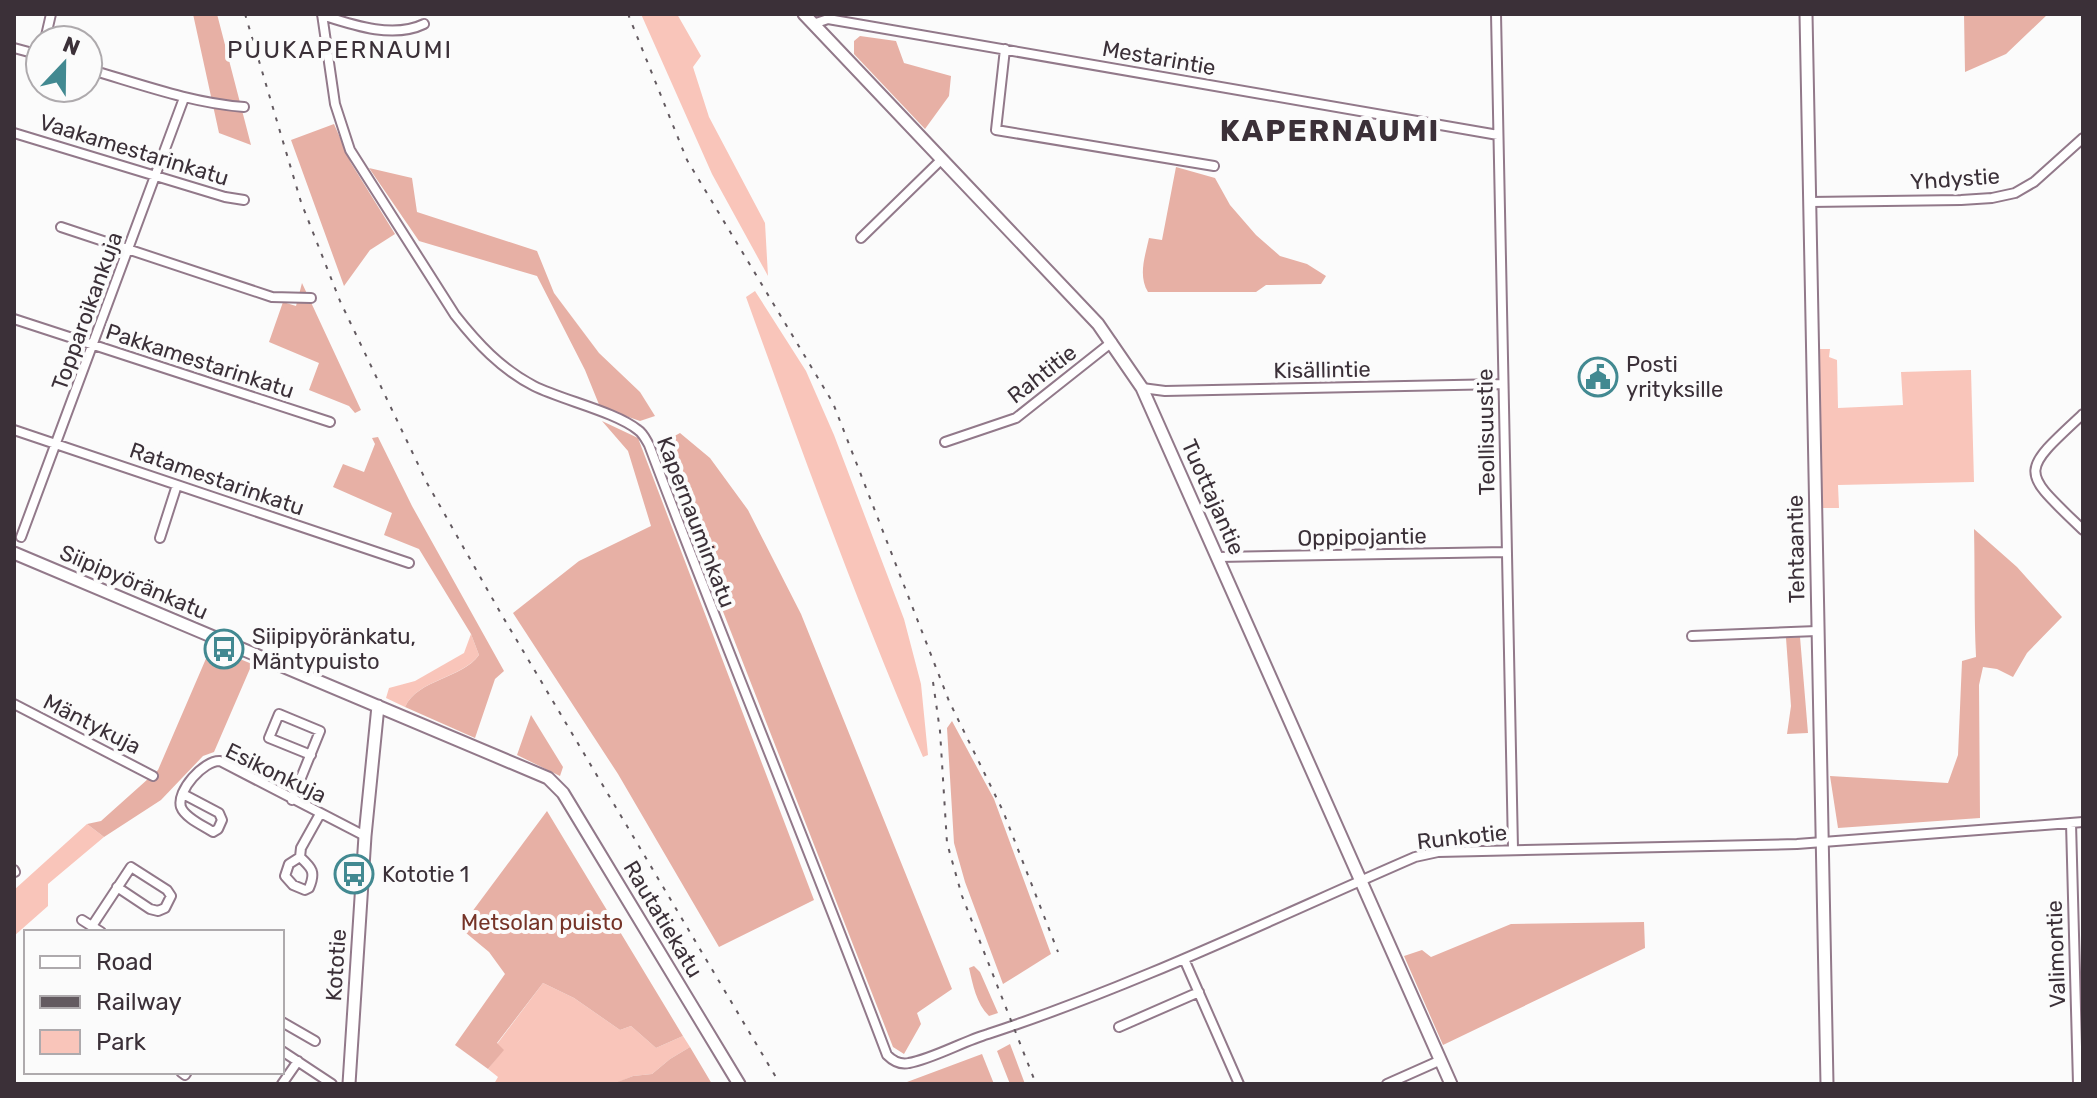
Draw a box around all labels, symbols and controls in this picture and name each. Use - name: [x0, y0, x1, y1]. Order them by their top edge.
- north arrow: [24, 24, 104, 104]
- text: N: [59, 30, 84, 61]
- street label: Mestarintie: [1100, 35, 1218, 81]
- district label: PUUKAPERNAUMI: [227, 36, 453, 64]
- street label: Vaakamestarinkatu: [36, 108, 232, 192]
- district label: KAPERNAUMI: [1220, 113, 1440, 149]
- street label: Yhdystie: [1909, 162, 2001, 196]
- street label: Topparoikankuja: [46, 228, 128, 394]
- street label: Pakkamestarinkatu: [102, 318, 298, 404]
- street label: Rahtitie: [1002, 339, 1082, 409]
- place label: Posti yrityksille: [1626, 351, 1723, 403]
- street label: Kisällintie: [1273, 356, 1371, 384]
- public building icon: Posti yrityksille: [1577, 356, 1619, 398]
- street label: Teollisuustie: [1471, 368, 1501, 496]
- street label: Kapernauminkatu: [651, 433, 741, 611]
- street label: Tuottajantie: [1176, 435, 1250, 559]
- street label: Ratamestarinkatu: [126, 436, 308, 522]
- street label: Tehtaantie: [1782, 495, 1810, 603]
- street label: Oppipojantie: [1297, 522, 1427, 552]
- street label: Siipipyöränkatu: [56, 539, 212, 625]
- place label: Siipipyöränkatu, Mäntypuisto: [252, 623, 416, 675]
- bus stop icon: Siipipyöränkatu, Mäntypuisto: [203, 628, 245, 670]
- street label: Mäntykuja: [39, 688, 145, 760]
- street label: Esikonkuja: [221, 737, 331, 809]
- street label: Runkotie: [1416, 819, 1508, 855]
- bus stop icon: Kototie 1: [333, 853, 375, 895]
- street label: Rautatiekatu: [618, 856, 708, 982]
- place label: Kototie 1: [382, 861, 469, 888]
- street label: Valimontie: [2041, 900, 2071, 1008]
- park label: Metsolan puisto: [461, 909, 623, 936]
- street label: Kototie: [320, 928, 352, 1002]
- legend: [24, 930, 284, 1074]
- text: Road: [96, 948, 153, 976]
- text: Railway: [96, 988, 182, 1016]
- text: Park: [96, 1028, 147, 1056]

